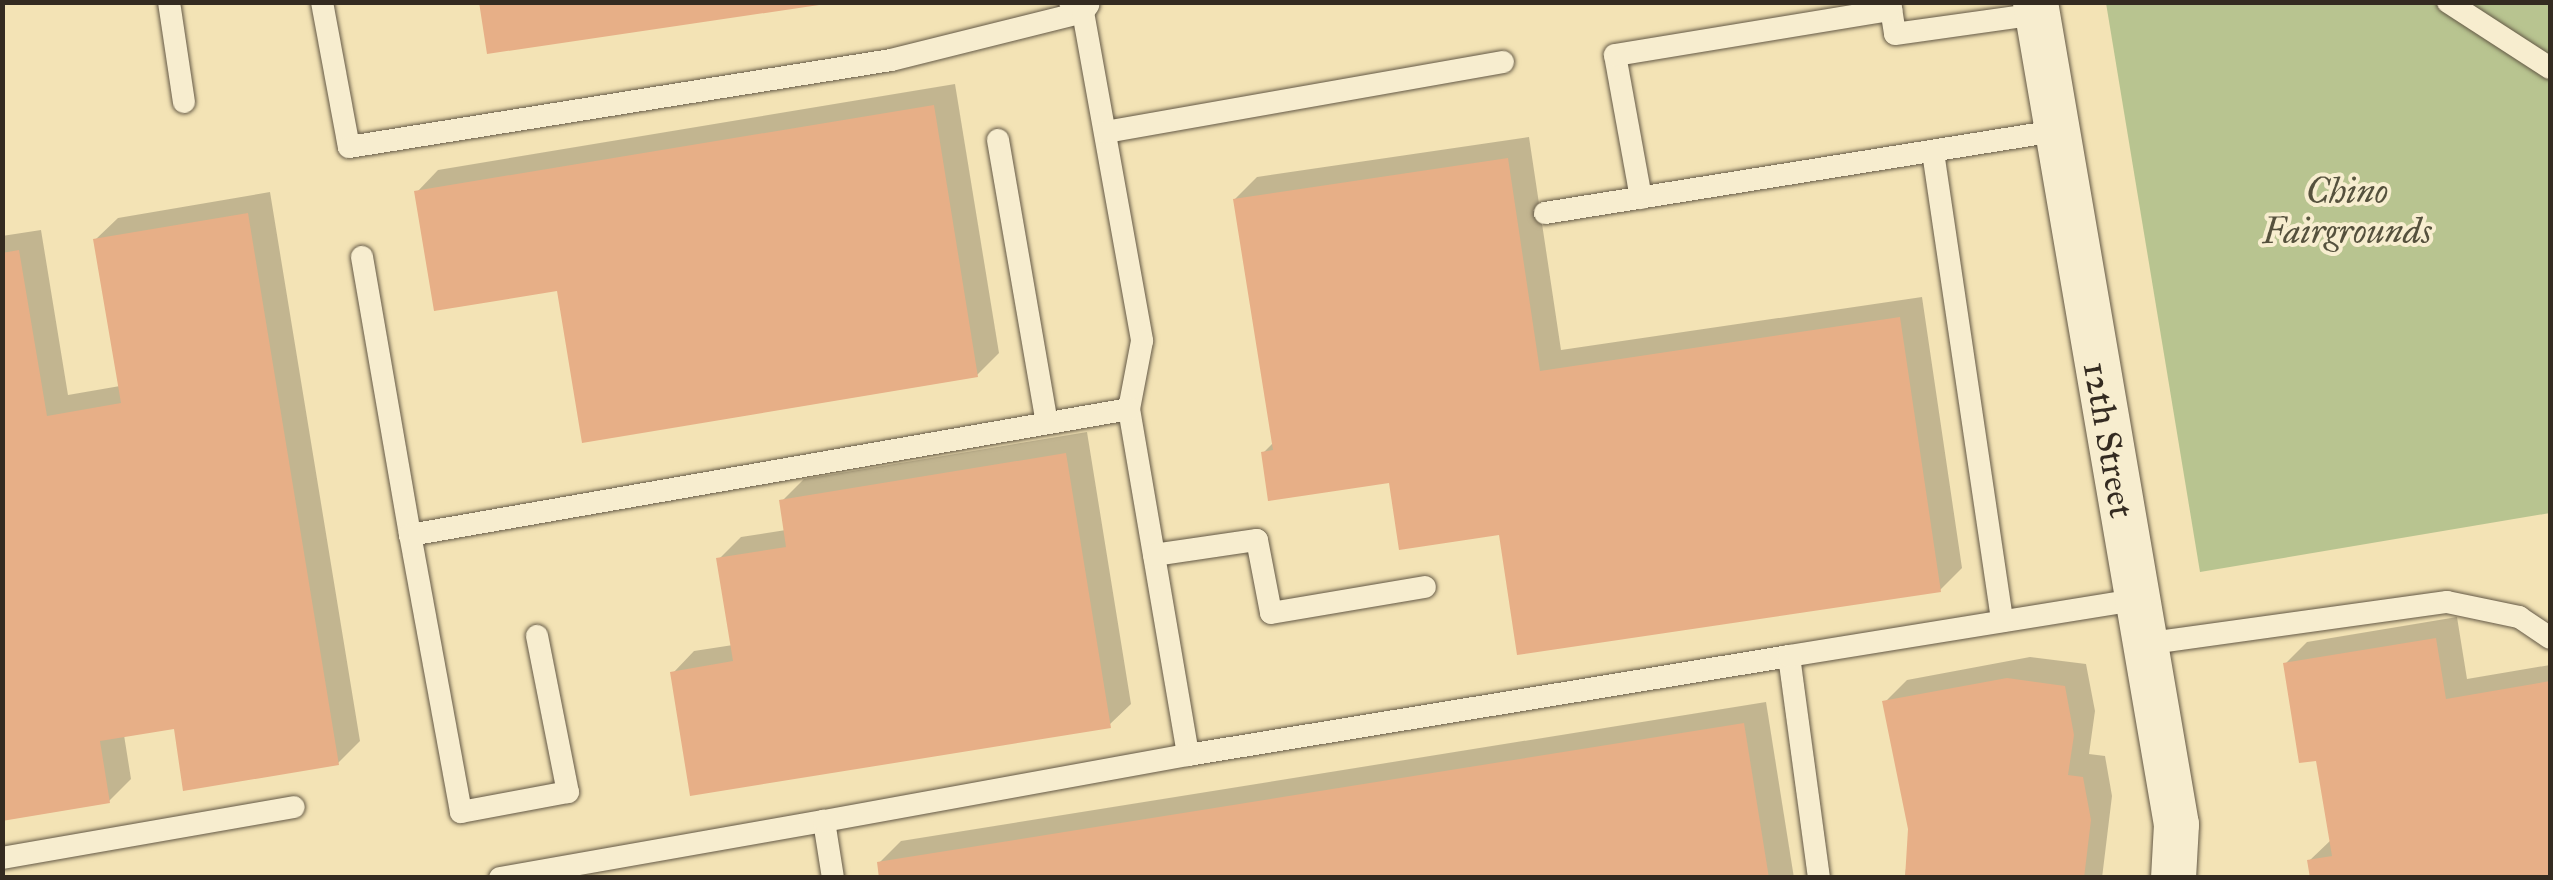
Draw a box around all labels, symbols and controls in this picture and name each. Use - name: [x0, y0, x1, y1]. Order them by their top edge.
- park label: Chino Fairgrounds: [2262, 171, 2432, 253]
- street label: 12th Street: [2074, 359, 2142, 521]

